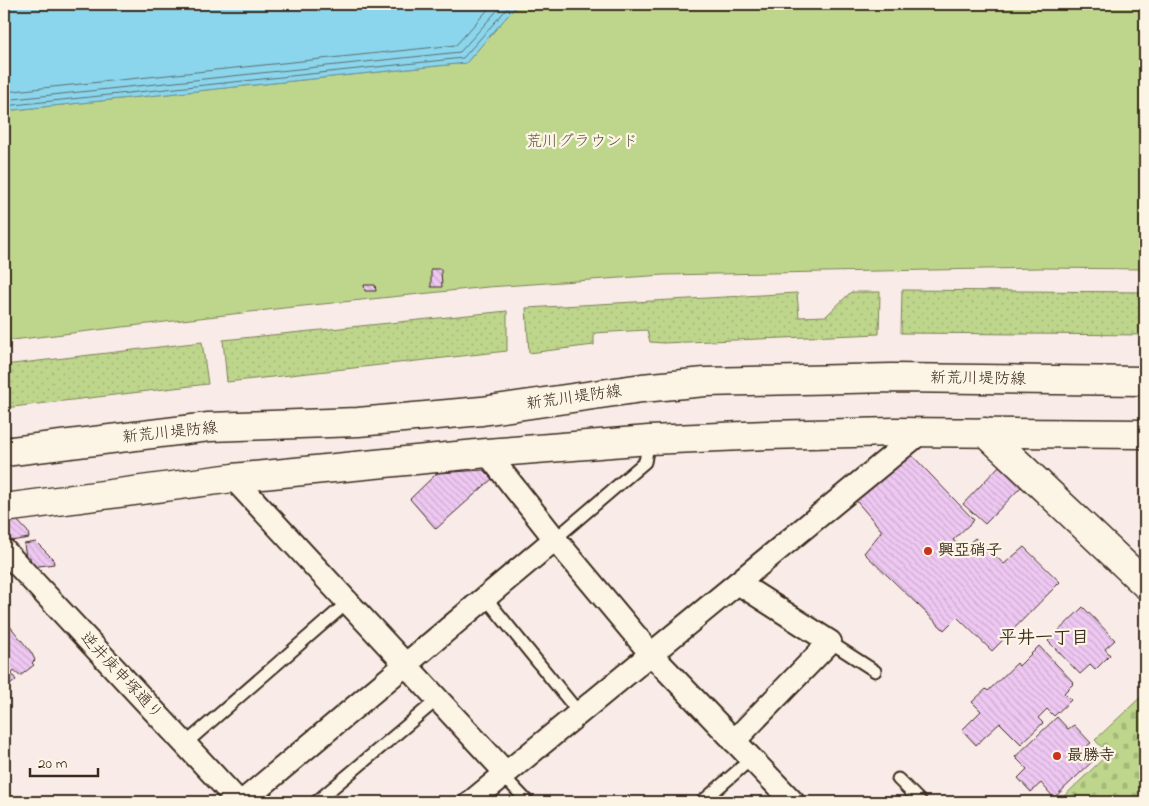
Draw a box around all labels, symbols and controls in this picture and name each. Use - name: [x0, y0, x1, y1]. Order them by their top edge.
- park label: 荒川グラウンド: [526, 130, 638, 154]
- street label: 新荒川堤防線: [930, 366, 1026, 392]
- street label: 新荒川堤防線: [525, 379, 623, 417]
- street label: 新荒川堤防線: [121, 416, 219, 450]
- place label: 興亞硝子: [938, 539, 1002, 563]
- marker: 興亞硝子: [922, 545, 934, 557]
- district label: 平井一丁目: [999, 626, 1089, 652]
- street label: 逆井庚申塚通り: [74, 627, 168, 725]
- place label: 最勝寺: [1067, 744, 1115, 768]
- scale bar: [30, 746, 98, 778]
- marker: 最勝寺: [1051, 750, 1063, 762]
- text: 20 m: [38, 753, 68, 775]

